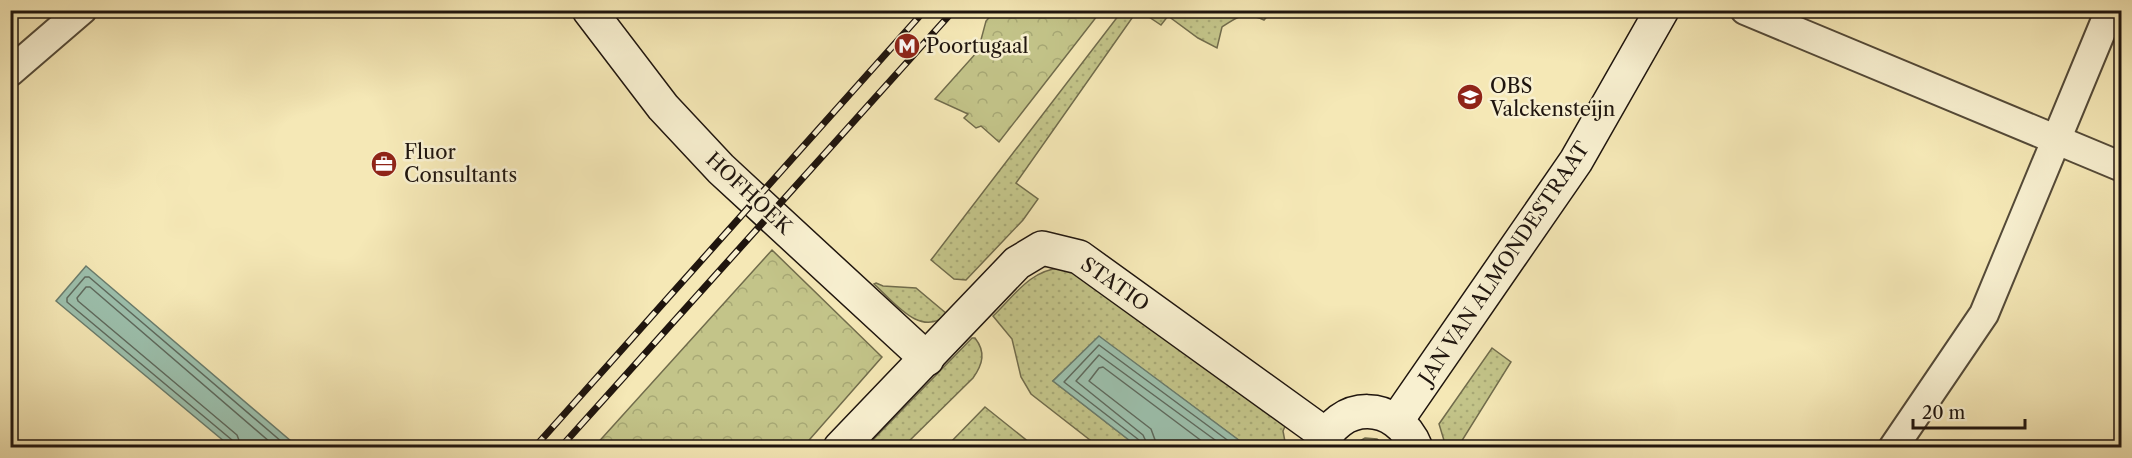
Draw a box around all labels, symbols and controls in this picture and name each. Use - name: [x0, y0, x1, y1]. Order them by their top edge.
- metro station icon: Poortugaal: [892, 31, 922, 61]
- place label: Poortugaal: [926, 34, 1029, 58]
- place label: OBS Valckensteijn: [1489, 74, 1616, 121]
- school or university icon: OBS Valckensteijn: [1455, 82, 1485, 112]
- street label: JAN VAN ALMONDESTRAAT: [1412, 137, 1594, 391]
- place label: Fluor Consultants: [404, 140, 517, 187]
- street label: HOFHOEK: [701, 147, 798, 240]
- office icon: Fluor Consultants: [369, 149, 399, 179]
- street label: STATIO: [1076, 252, 1154, 316]
- scale bar: [1913, 392, 2026, 430]
- text: 20 m: [1922, 402, 1966, 424]

